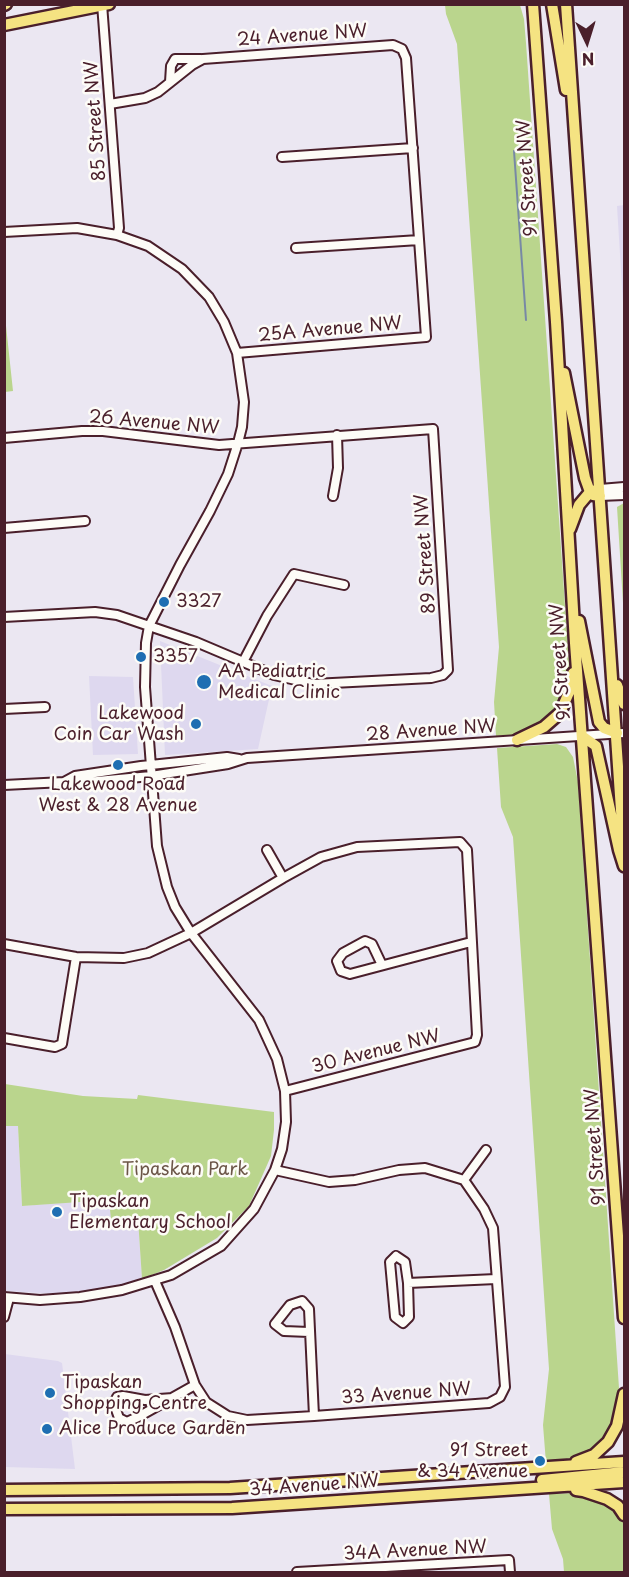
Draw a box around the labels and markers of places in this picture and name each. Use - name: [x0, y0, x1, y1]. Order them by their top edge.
- place label: 3327: [176, 591, 221, 613]
- marker: 3327: [157, 595, 171, 609]
- place label: 3357: [153, 646, 198, 668]
- marker: 3357: [134, 650, 148, 664]
- place label: AA Pediatric Medical Clinic: [218, 661, 340, 704]
- marker: AA Pediatric Medical Clinic: [195, 673, 213, 691]
- place label: Lakewood Coin Car Wash: [54, 703, 184, 746]
- marker: Lakewood Coin Car Wash: [189, 717, 203, 731]
- marker: Lakewood Road West & 28 Avenue: [111, 758, 125, 772]
- place label: Lakewood Road West & 28 Avenue: [39, 774, 197, 816]
- place label: Tipaskan Elementary School: [69, 1191, 231, 1234]
- marker: Tipaskan Elementary School: [50, 1205, 64, 1219]
- place label: Tipaskan Shopping Centre: [62, 1372, 207, 1414]
- marker: Tipaskan Shopping Centre: [43, 1386, 57, 1400]
- place label: Alice Produce Garden: [59, 1418, 246, 1440]
- marker: Alice Produce Garden: [40, 1422, 54, 1436]
- place label: 91 Street & 34 Avenue: [417, 1440, 528, 1482]
- marker: 91 Street & 34 Avenue: [533, 1454, 547, 1468]

